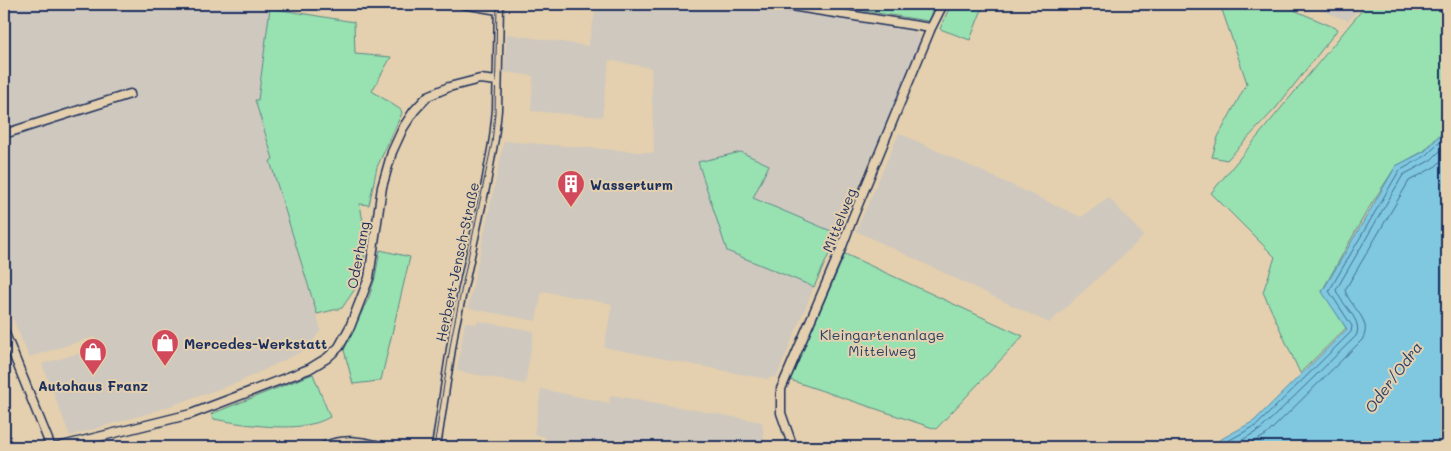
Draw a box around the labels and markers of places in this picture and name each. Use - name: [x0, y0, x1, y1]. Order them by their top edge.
- building icon: Wasserturm: [556, 169, 586, 208]
- place label: Wasserturm: [590, 175, 673, 194]
- shop icon: Mercedes-Werkstatt: [150, 328, 180, 367]
- place label: Mercedes-Werkstatt: [184, 334, 327, 353]
- shop icon: Autohaus Franz: [78, 337, 108, 376]
- place label: Autohaus Franz: [38, 376, 148, 395]

